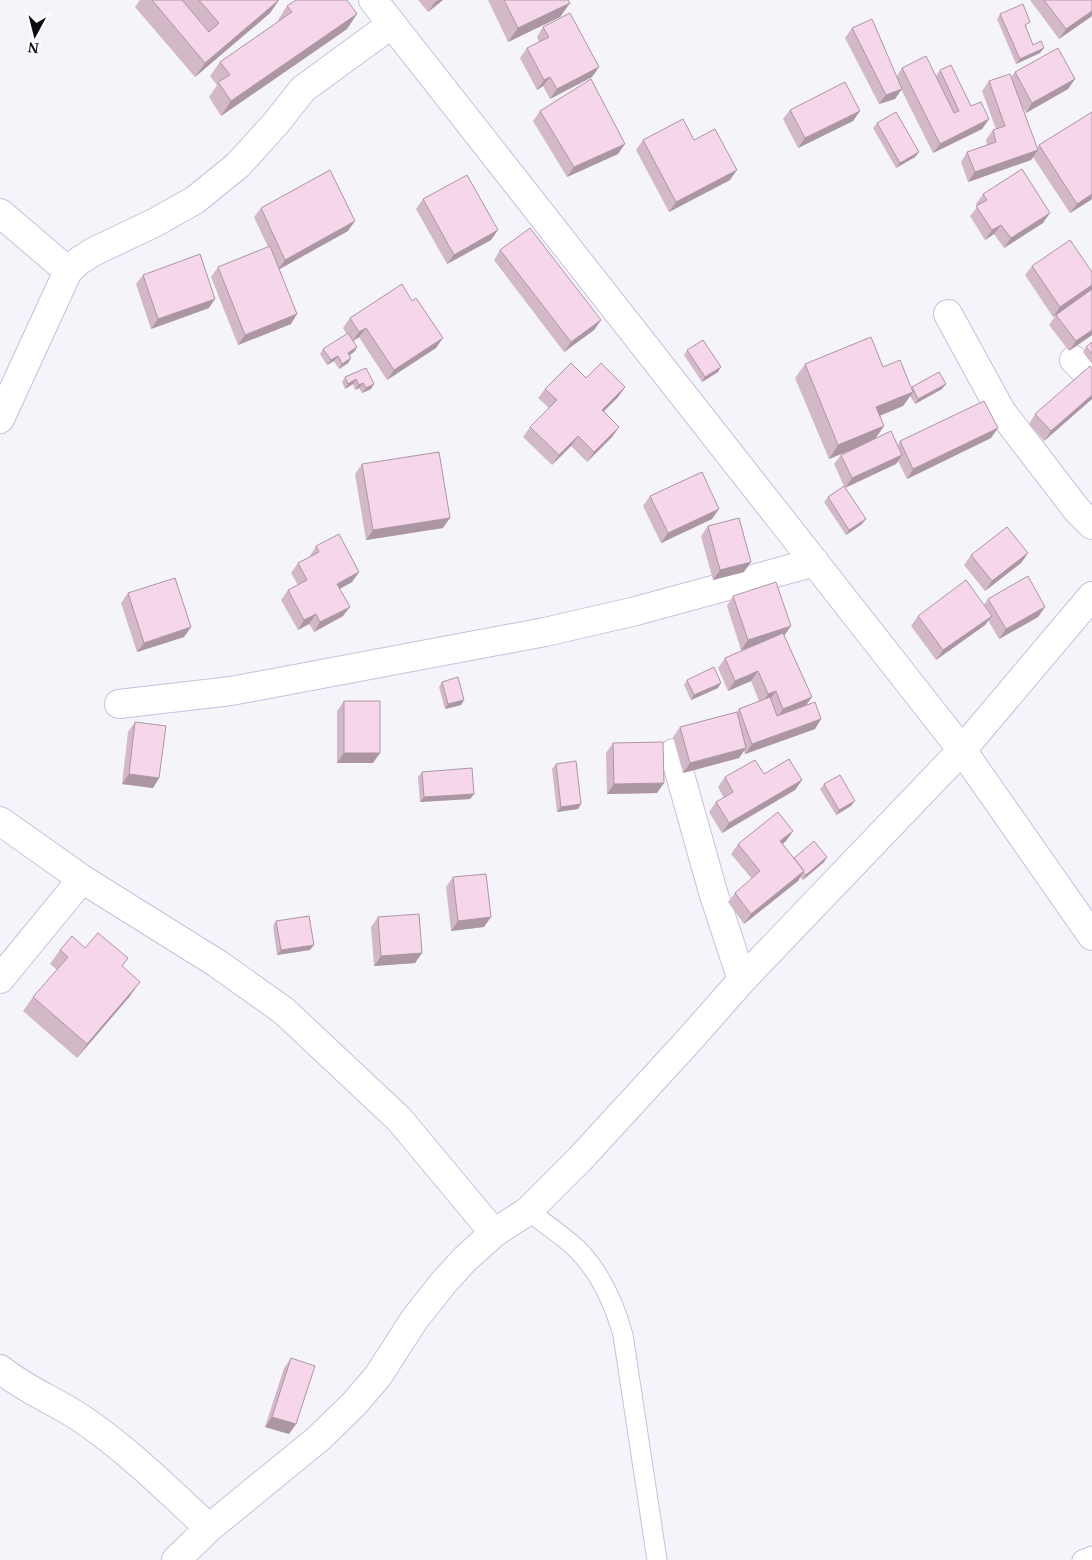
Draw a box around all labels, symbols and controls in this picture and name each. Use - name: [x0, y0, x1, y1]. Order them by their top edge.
- north arrow: [10, 10, 60, 60]
- text: N: [27, 38, 40, 59]

